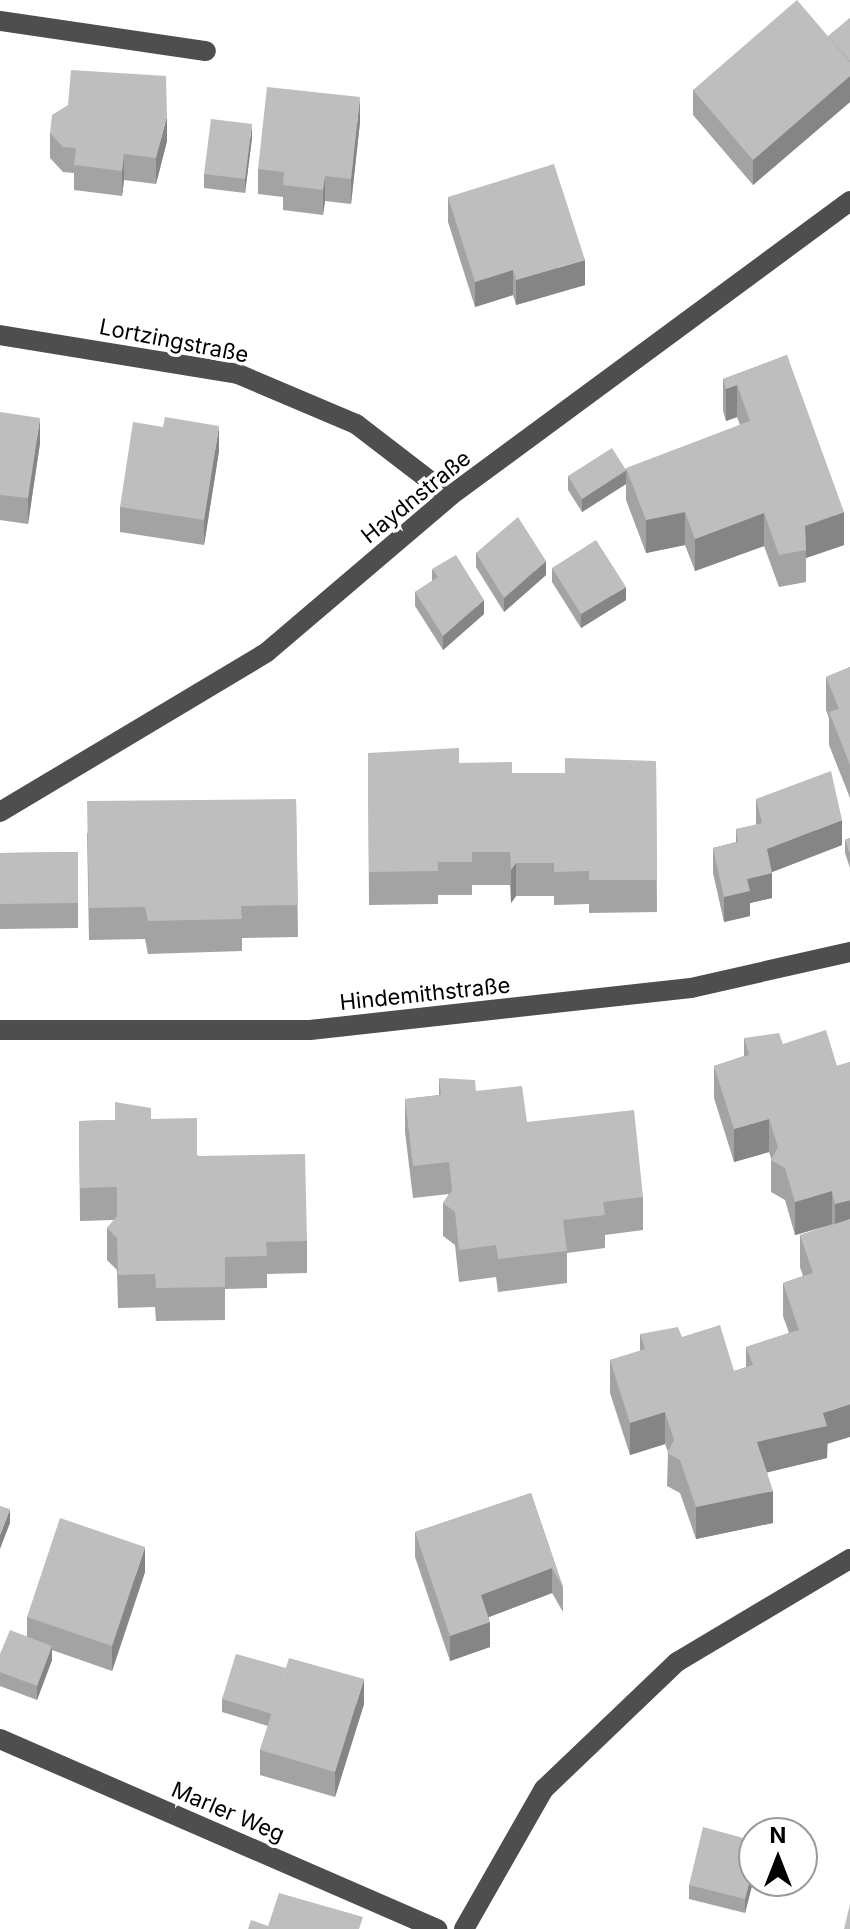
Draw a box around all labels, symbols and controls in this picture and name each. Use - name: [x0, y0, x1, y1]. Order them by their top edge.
- street label: Lortzingstraße: [97, 314, 251, 368]
- street label: Haydnstraße: [356, 445, 476, 549]
- street label: Hindemithstraße: [338, 972, 512, 1016]
- street label: Marler Weg: [167, 1776, 289, 1848]
- north arrow: [738, 1817, 818, 1897]
- text: N: [770, 1822, 786, 1848]

